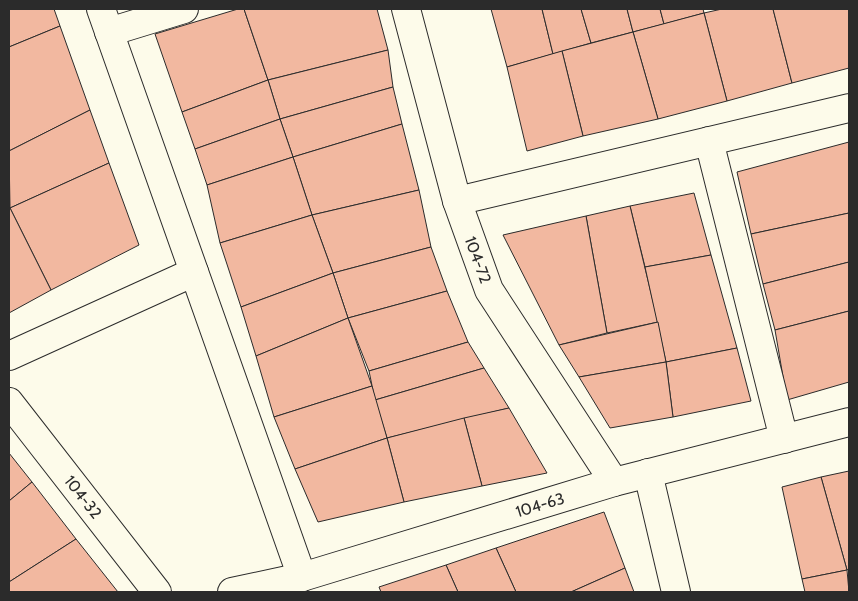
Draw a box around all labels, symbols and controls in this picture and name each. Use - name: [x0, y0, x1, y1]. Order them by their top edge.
- street label: 104-72: [461, 234, 495, 286]
- street label: 104-32: [60, 472, 106, 522]
- street label: 104-63: [513, 489, 567, 521]

